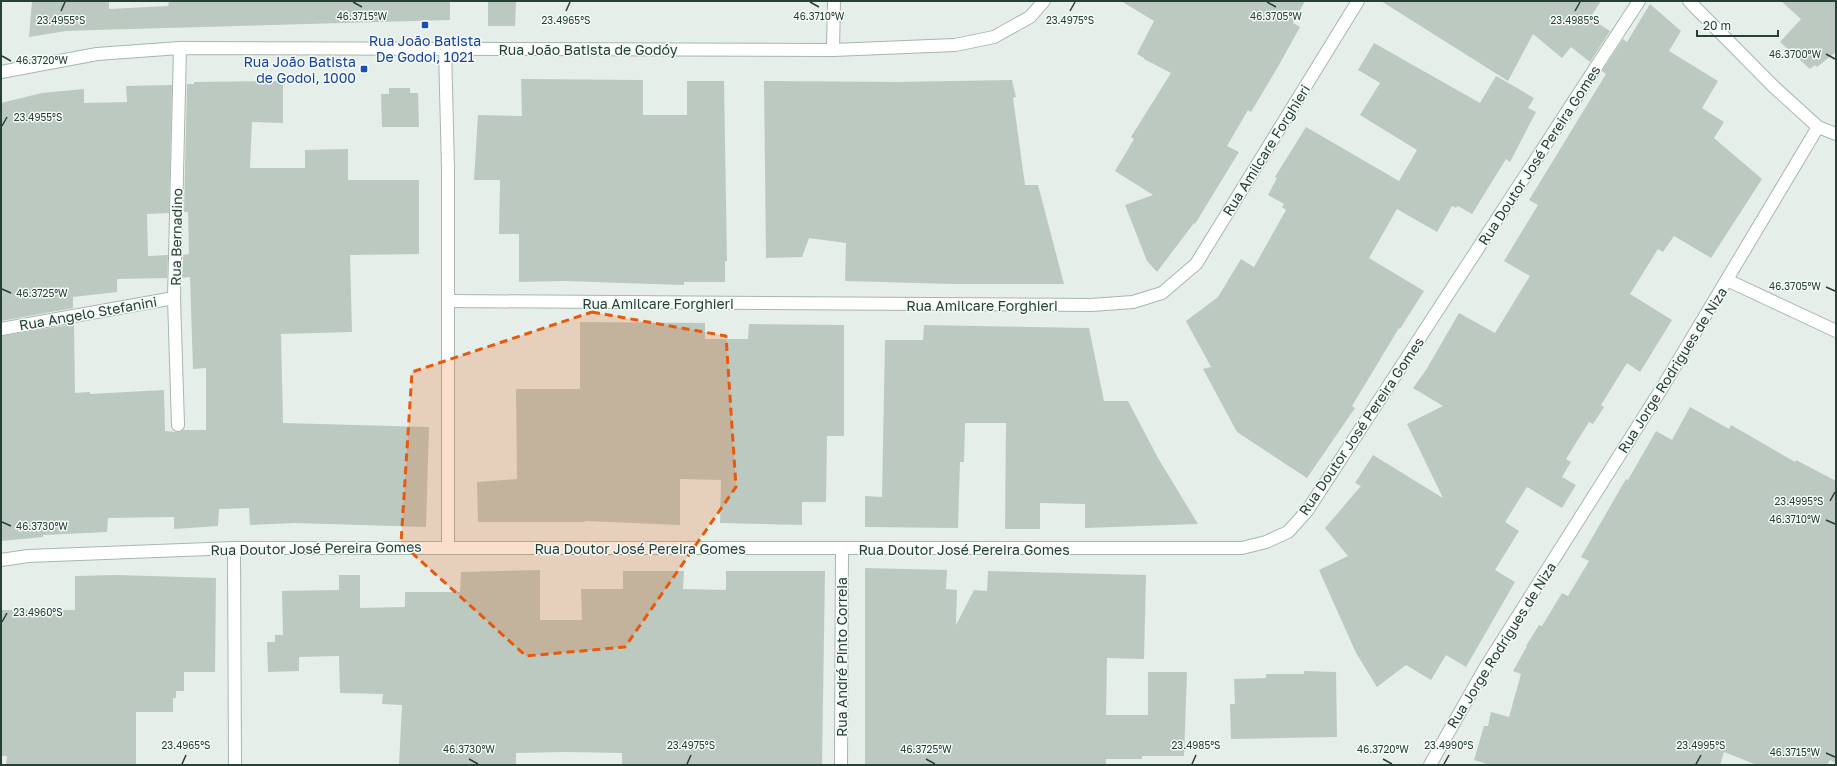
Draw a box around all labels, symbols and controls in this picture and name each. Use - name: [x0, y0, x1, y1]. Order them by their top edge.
- text: 46.3715°W: [337, 10, 388, 22]
- text: 46.3710°W: [794, 10, 845, 22]
- text: 46.3705°W: [1250, 10, 1302, 22]
- scale bar: [1697, 12, 1778, 38]
- text: 23.4955°S: [37, 14, 85, 26]
- text: 23.4965°S: [542, 14, 590, 26]
- text: 23.4975°S: [1046, 14, 1094, 26]
- text: 23.4985°S: [1551, 14, 1600, 26]
- text: 20 m: [1703, 18, 1731, 33]
- marker: Rua João Batista De Godoi, 1021: [420, 20, 430, 30]
- place label: Rua João Batista De Godoi, 1021: [369, 32, 481, 65]
- street label: Rua João Batista de Godóy: [498, 41, 678, 58]
- text: 46.3700°W: [1769, 48, 1821, 60]
- place label: Rua João Batista de Godoi, 1000: [243, 53, 356, 86]
- text: 46.3720°W: [16, 54, 68, 66]
- street label: Rua Doutor José Pereira Gomes: [1474, 62, 1604, 248]
- marker: Rua João Batista de Godoi, 1000: [359, 64, 369, 74]
- street label: Rua Amilcare Forghieri: [1219, 81, 1313, 219]
- text: 23.4955°S: [14, 111, 62, 123]
- street label: Rua Bernadino: [167, 188, 185, 286]
- text: 46.3705°W: [1769, 280, 1821, 292]
- street label: Rua Jorge Rodrigues de Niza: [1614, 284, 1730, 456]
- text: 46.3725°W: [16, 287, 68, 299]
- street label: Rua Angelo Stefanini: [18, 292, 158, 334]
- street label: Rua Amilcare Forghieri: [582, 295, 734, 312]
- street label: Rua Amilcare Forghieri: [906, 297, 1058, 314]
- street label: Rua Doutor José Pereira Gomes: [1295, 334, 1427, 518]
- text: 23.4995°S: [1775, 495, 1823, 507]
- text: 46.3710°W: [1770, 513, 1821, 525]
- text: 46.3730°W: [16, 520, 68, 532]
- street label: Rua Doutor José Pereira Gomes: [210, 538, 422, 558]
- street label: Rua Doutor José Pereira Gomes: [534, 540, 746, 557]
- street label: Rua Doutor José Pereira Gomes: [858, 541, 1070, 558]
- street label: Rua Jorge Rodrigues de Niza: [1443, 559, 1559, 731]
- street label: Rua André Pinto Correia: [833, 577, 850, 737]
- text: 23.4960°S: [13, 606, 63, 618]
- text: 23.4965°S: [162, 739, 210, 751]
- text: 23.4975°S: [667, 739, 715, 751]
- text: 23.4985°S: [1172, 739, 1221, 751]
- text: 23.4990°S: [1424, 739, 1474, 751]
- text: 23.4995°S: [1677, 739, 1725, 751]
- text: 46.3730°W: [443, 743, 495, 755]
- text: 46.3725°W: [900, 743, 952, 755]
- text: 46.3720°W: [1357, 743, 1409, 755]
- text: 46.3715°W: [1770, 746, 1821, 758]

